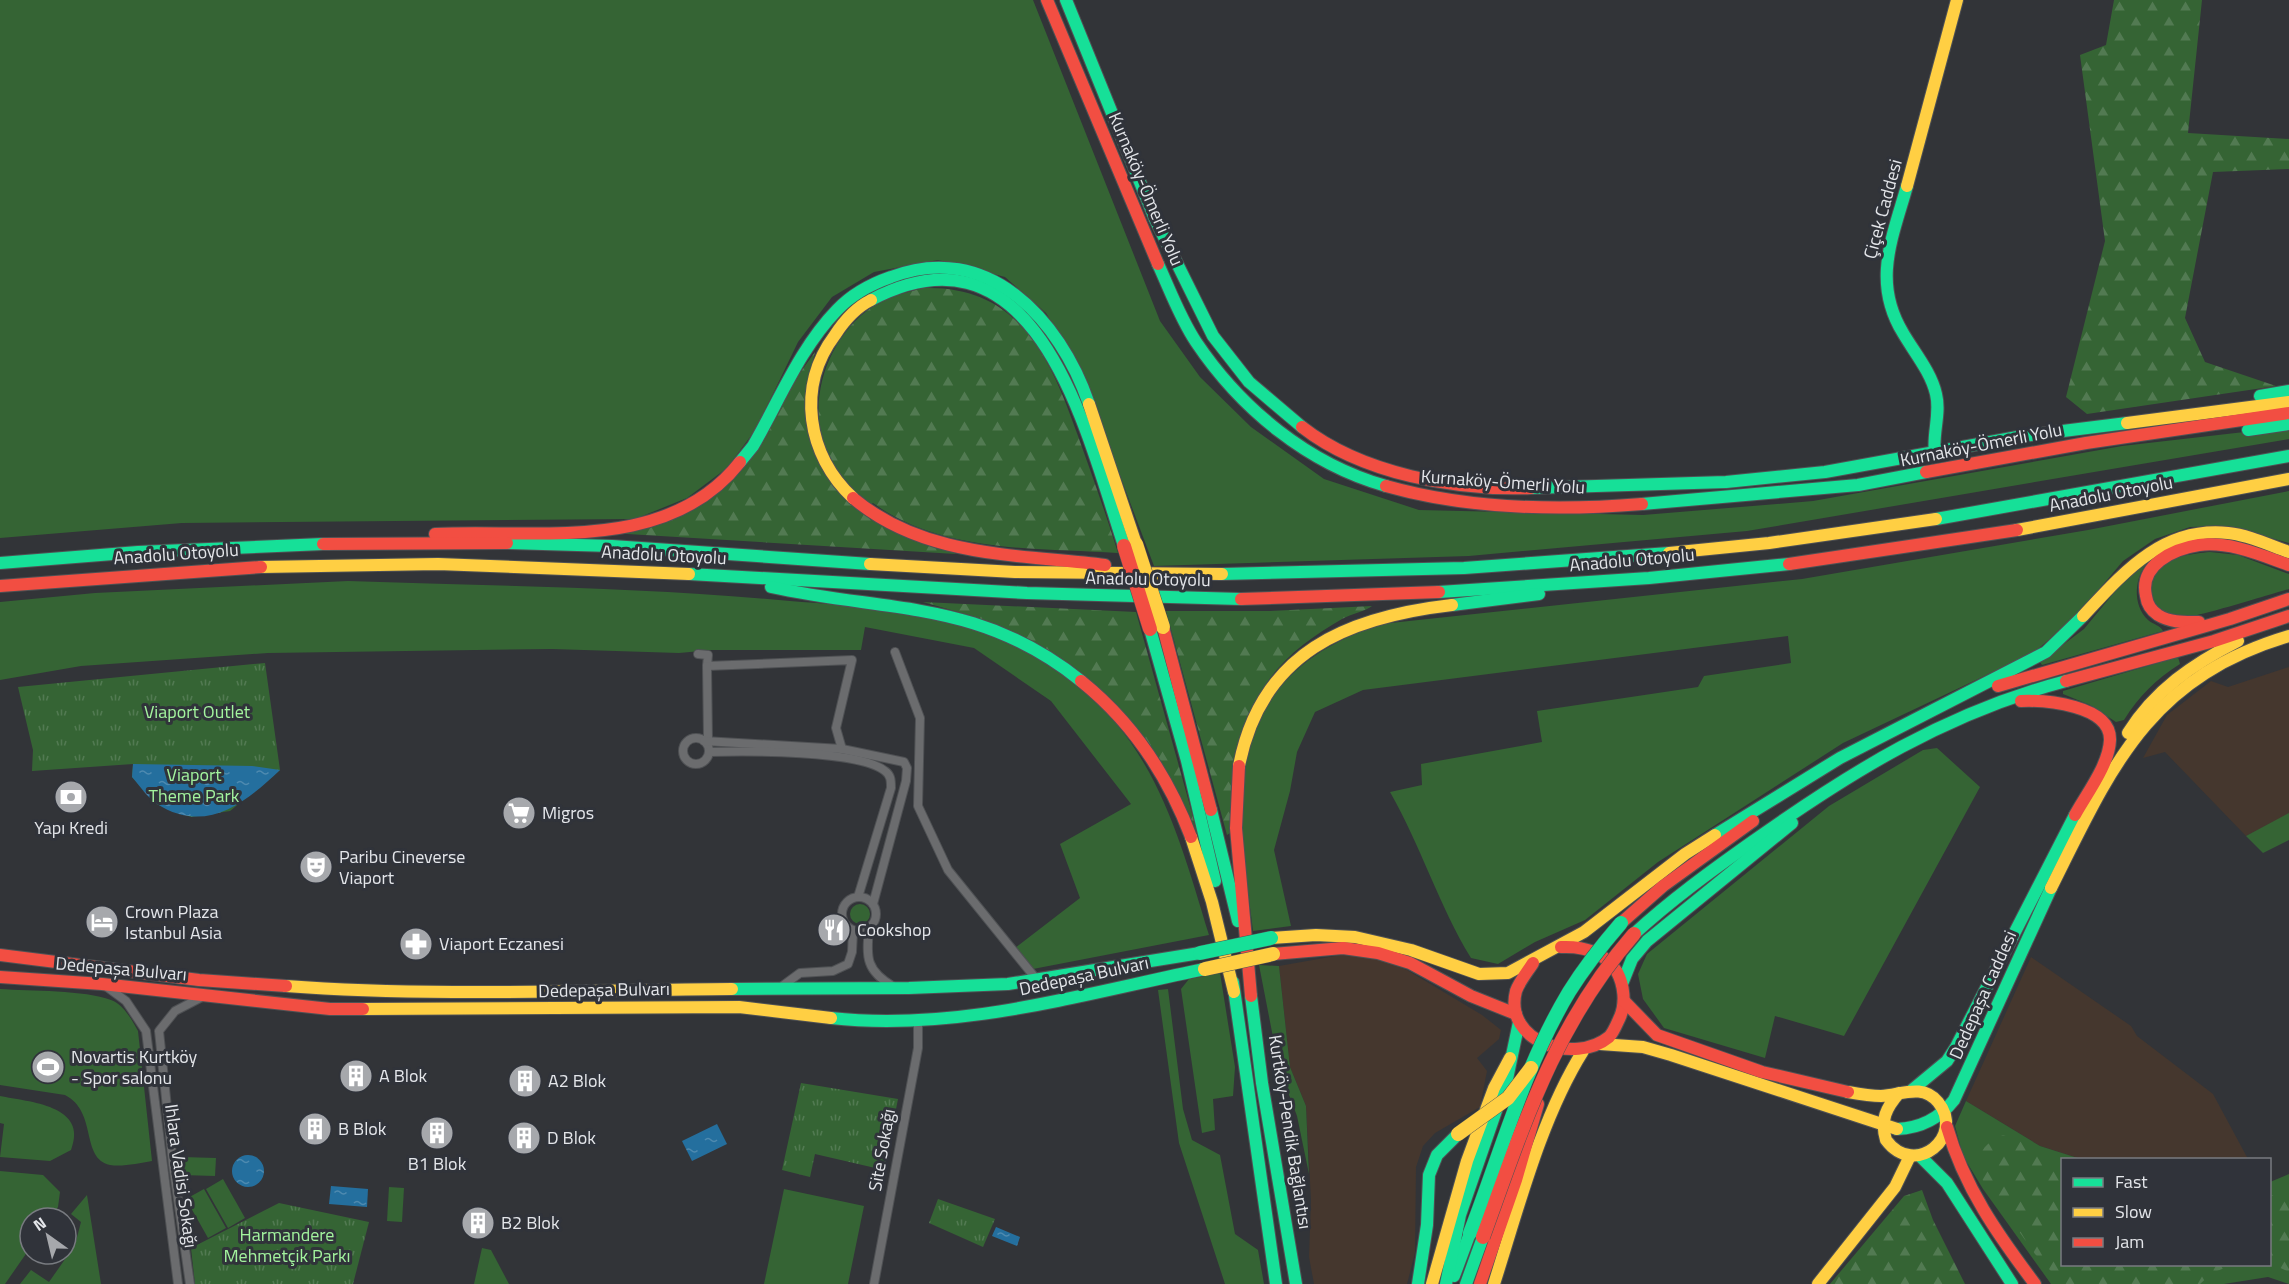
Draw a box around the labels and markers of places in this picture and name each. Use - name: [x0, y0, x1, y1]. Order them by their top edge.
- bank icon: Yapı Kredi: [53, 779, 89, 815]
- supermarket icon: Migros: [501, 795, 537, 831]
- place label: Migros: [542, 799, 594, 826]
- place label: Yapı Kredi: [34, 814, 108, 841]
- place label: Paribu Cineverse Viaport: [339, 843, 465, 891]
- theatre icon: Paribu Cineverse Viaport: [298, 849, 334, 885]
- place label: Crown Plaza Istanbul Asia: [125, 898, 222, 946]
- hotel icon: Crown Plaza Istanbul Asia: [84, 904, 120, 940]
- restaurant icon: Cookshop: [816, 912, 852, 948]
- place label: Cookshop: [857, 916, 931, 943]
- pharmacy icon: Viaport Eczanesi: [398, 926, 434, 962]
- place label: Viaport Eczanesi: [439, 930, 564, 957]
- place label: Novartis Kurtköy - Spor salonu: [71, 1043, 198, 1091]
- sports icon: Novartis Kurtköy - Spor salonu: [30, 1049, 66, 1085]
- building icon: A Blok: [338, 1058, 374, 1094]
- place label: A Blok: [379, 1062, 427, 1089]
- building icon: A2 Blok: [507, 1063, 543, 1099]
- place label: A2 Blok: [548, 1067, 607, 1094]
- building icon: B Blok: [297, 1111, 333, 1147]
- place label: B Blok: [338, 1115, 387, 1142]
- building icon: B1 Blok: [419, 1115, 455, 1151]
- building icon: D Blok: [506, 1120, 542, 1156]
- place label: D Blok: [547, 1124, 596, 1151]
- place label: B1 Blok: [408, 1150, 467, 1177]
- building icon: B2 Blok: [460, 1205, 496, 1241]
- place label: B2 Blok: [501, 1209, 560, 1236]

